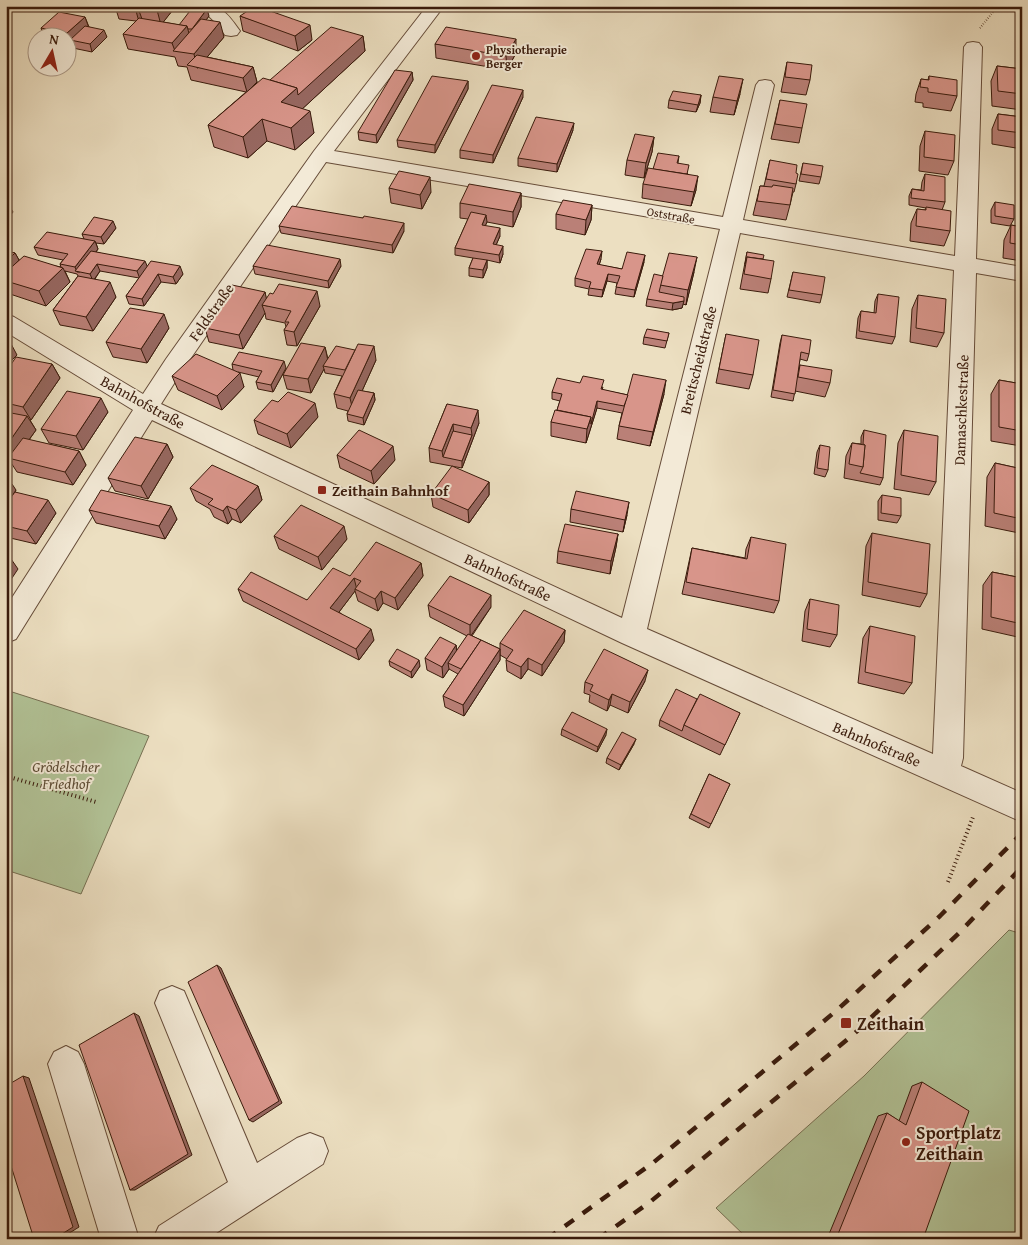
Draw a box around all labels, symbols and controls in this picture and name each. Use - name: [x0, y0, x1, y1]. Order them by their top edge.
- north arrow: [28, 28, 78, 78]
- text: N: [48, 29, 61, 50]
- place label: Physiotherapie Berger: [486, 41, 567, 72]
- marker: Physiotherapie Berger: [470, 50, 482, 62]
- street label: Oststraße: [646, 202, 697, 228]
- street label: Feldstraße: [183, 279, 239, 345]
- street label: Breitscheidstraße: [674, 303, 722, 417]
- street label: Damaschkestraße: [949, 354, 973, 466]
- street label: Bahnhofstraße: [97, 370, 189, 434]
- place label: Zeithain Bahnhof: [332, 480, 450, 501]
- marker: Zeithain Bahnhof: [316, 484, 328, 496]
- street label: Bahnhofstraße: [461, 548, 555, 606]
- street label: Bahnhofstraße: [830, 716, 924, 772]
- park label: Grödelscher Friedhof: [32, 756, 100, 794]
- place label: Zeithain: [857, 1010, 925, 1037]
- marker: Zeithain: [839, 1016, 853, 1030]
- place label: Sportplatz Zeithain: [916, 1119, 1001, 1167]
- marker: Sportplatz Zeithain: [900, 1136, 912, 1148]

